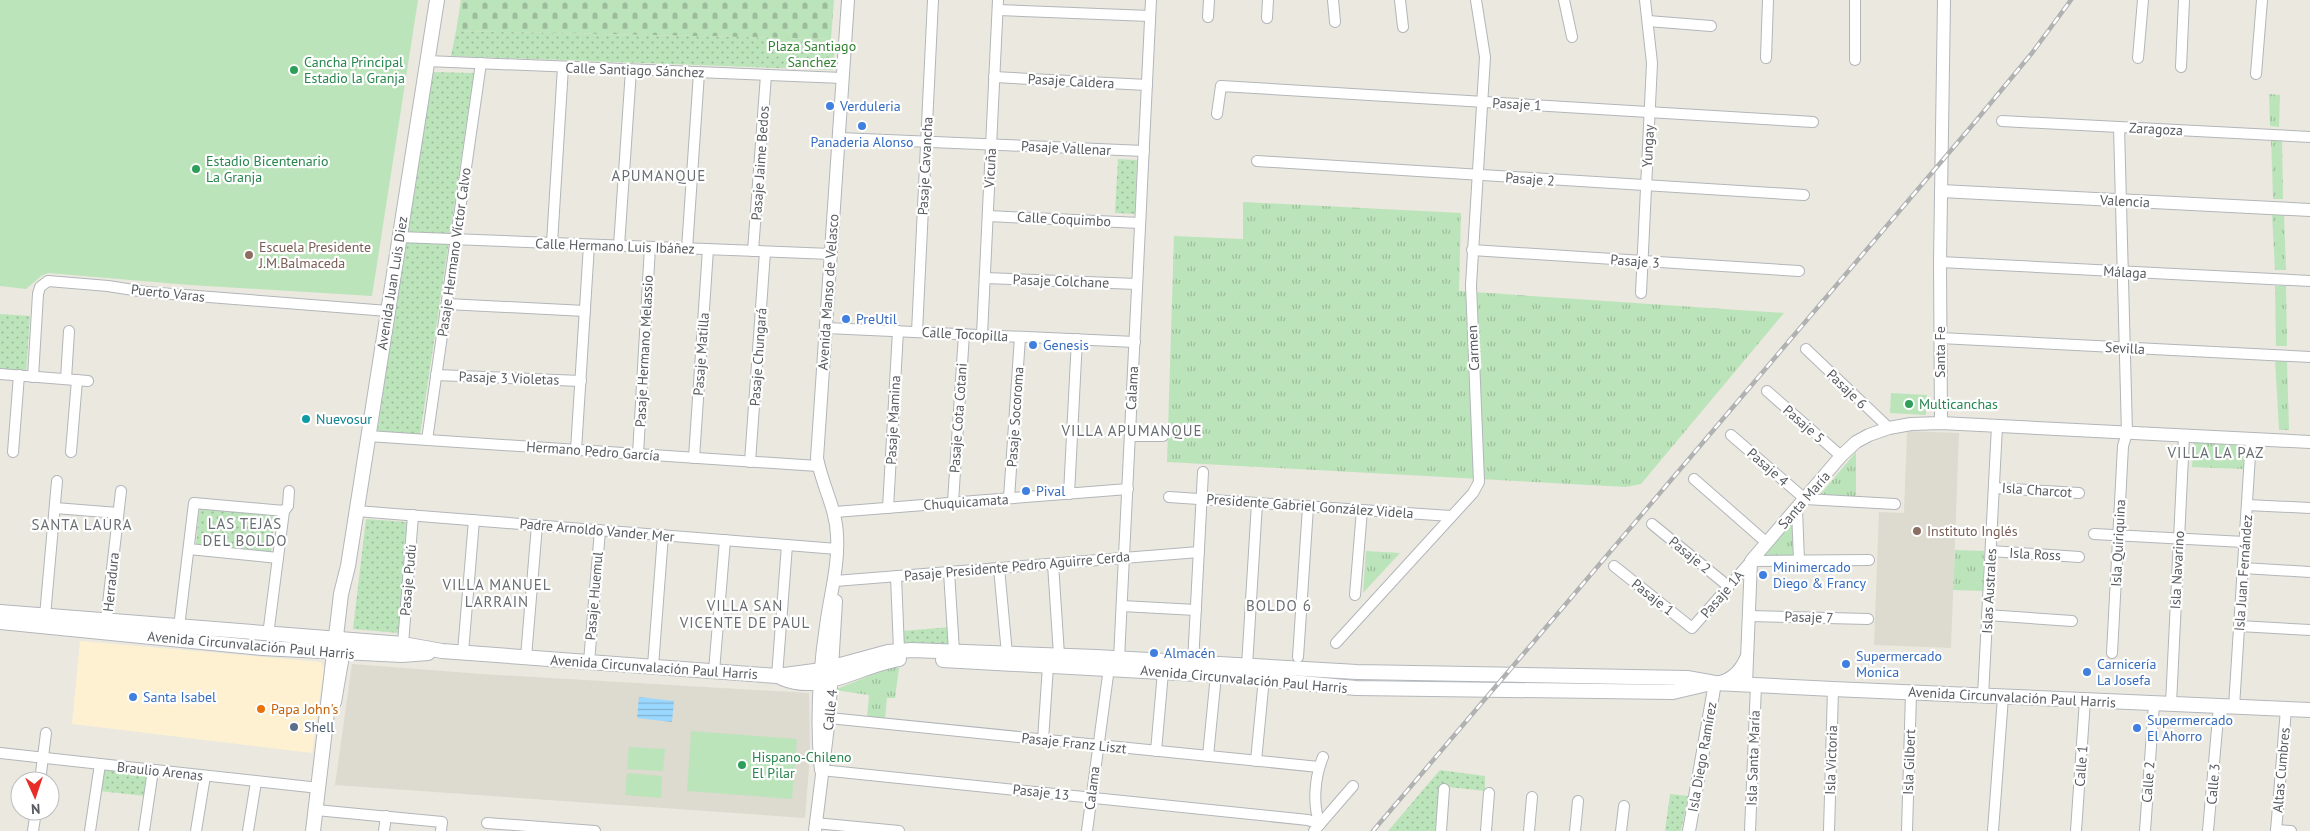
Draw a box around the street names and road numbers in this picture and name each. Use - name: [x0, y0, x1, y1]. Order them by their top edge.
- street label: Calle Santiago Sánchez: [565, 59, 705, 81]
- street label: Pasaje Caldera: [1027, 70, 1115, 92]
- street label: Pasaje 1: [1492, 94, 1542, 114]
- street label: Pasaje Jaime Bedos: [747, 105, 773, 221]
- street label: Pasaje Cavancha: [913, 116, 937, 216]
- street label: Zaragoza: [2129, 119, 2183, 139]
- street label: Yungay: [1638, 124, 1658, 168]
- street label: Pasaje Vallenar: [1021, 137, 1112, 159]
- street label: Vicuña: [980, 147, 1000, 190]
- street label: Pasaje Hermano Víctor Calvo: [433, 166, 475, 338]
- street label: Pasaje 2: [1505, 168, 1555, 190]
- street label: Valencia: [2099, 191, 2151, 211]
- street label: Calle Coquimbo: [1017, 208, 1111, 230]
- street label: Avenida Manso de Velasco: [814, 213, 842, 371]
- street label: Avenida Juan Luis Diez: [373, 215, 411, 351]
- street label: Calle Hermano Luis Ibáñez: [535, 234, 695, 258]
- street label: Pasaje 3: [1610, 250, 1660, 272]
- street label: Málaga: [2103, 262, 2147, 282]
- street label: Pasaje Colchane: [1012, 270, 1110, 292]
- street label: Pasaje Hermano Melassio: [631, 274, 657, 428]
- street label: Puerto Varas: [130, 280, 206, 306]
- street label: Pasaje Chungará: [746, 307, 770, 407]
- street label: Pasaje Matilla: [689, 312, 713, 396]
- street label: Calle Tocopilla: [921, 323, 1009, 345]
- street label: Carmen: [1463, 325, 1483, 371]
- street label: Santa Fe: [1931, 326, 1949, 378]
- street label: Sevilla: [2105, 338, 2145, 358]
- street label: Pasaje Cota Cotani: [945, 362, 971, 474]
- street label: Calama: [1122, 365, 1142, 410]
- street label: Pasaje 6: [1823, 365, 1871, 413]
- street label: Pasaje Socoroma: [1003, 366, 1027, 468]
- street label: Pasaje 3 Violetas: [458, 367, 560, 389]
- street label: Pasaje Mamina: [882, 375, 904, 465]
- street label: Pasaje 5: [1779, 401, 1829, 447]
- street label: Hermano Pedro García: [526, 437, 660, 465]
- street label: Pasaje 4: [1743, 444, 1793, 490]
- street label: Santa María: [1774, 467, 1834, 533]
- street label: Isla Charcot: [2001, 479, 2073, 501]
- street label: Chuquicamata: [923, 490, 1009, 514]
- street label: Presidente Gabriel González Videla: [1206, 490, 1414, 522]
- street label: Isla Quiriquina: [2107, 499, 2129, 587]
- street label: Padre Arnoldo Vander Mer: [519, 514, 675, 546]
- street label: Isla Juan Fernández: [2230, 514, 2256, 632]
- street label: Isla Navarino: [2166, 530, 2188, 610]
- street label: Pasaje 2: [1665, 532, 1715, 578]
- street label: Pasaje Pudú: [396, 544, 420, 616]
- street label: Isla Ross: [2009, 544, 2061, 564]
- street label: Pasaje Presidente Pedro Aguirre Cerda: [903, 547, 1131, 585]
- street label: Islas Australes: [1978, 548, 2000, 634]
- street label: Herradura: [99, 551, 123, 613]
- street label: Pasaje Huemul: [581, 551, 607, 641]
- street label: Pasaje 1A: [1696, 566, 1748, 622]
- street label: Pasaje 1: [1628, 575, 1678, 619]
- street label: Pasaje 7: [1784, 607, 1834, 627]
- street label: Avenida Circunvalación Paul Harris: [147, 627, 355, 663]
- street label: Avenida Circunvalación Paul Harris: [550, 651, 758, 683]
- street label: Avenida Circunvalación Paul Harris: [1140, 661, 1348, 697]
- street label: Avenida Circunvalación Paul Harris: [1908, 683, 2116, 711]
- street label: Calle 4: [819, 688, 841, 732]
- street label: Isla Diego Ramírez: [1683, 700, 1721, 814]
- street label: Isla Santa María: [1742, 710, 1764, 806]
- street label: Isla Victoria: [1821, 725, 1841, 795]
- street label: Altas Cumbres: [2268, 726, 2294, 813]
- street label: Pasaje Franz Liszt: [1020, 729, 1128, 758]
- street label: Isla Gilbert: [1899, 729, 1919, 795]
- street label: Calle 1: [2071, 745, 2091, 787]
- street label: Braulio Arenas: [116, 758, 204, 784]
- street label: Calle 2: [2138, 761, 2158, 803]
- street label: Calle 3: [2202, 763, 2224, 805]
- street label: Calama: [1080, 765, 1104, 811]
- street label: Pasaje 13: [1012, 780, 1070, 804]

